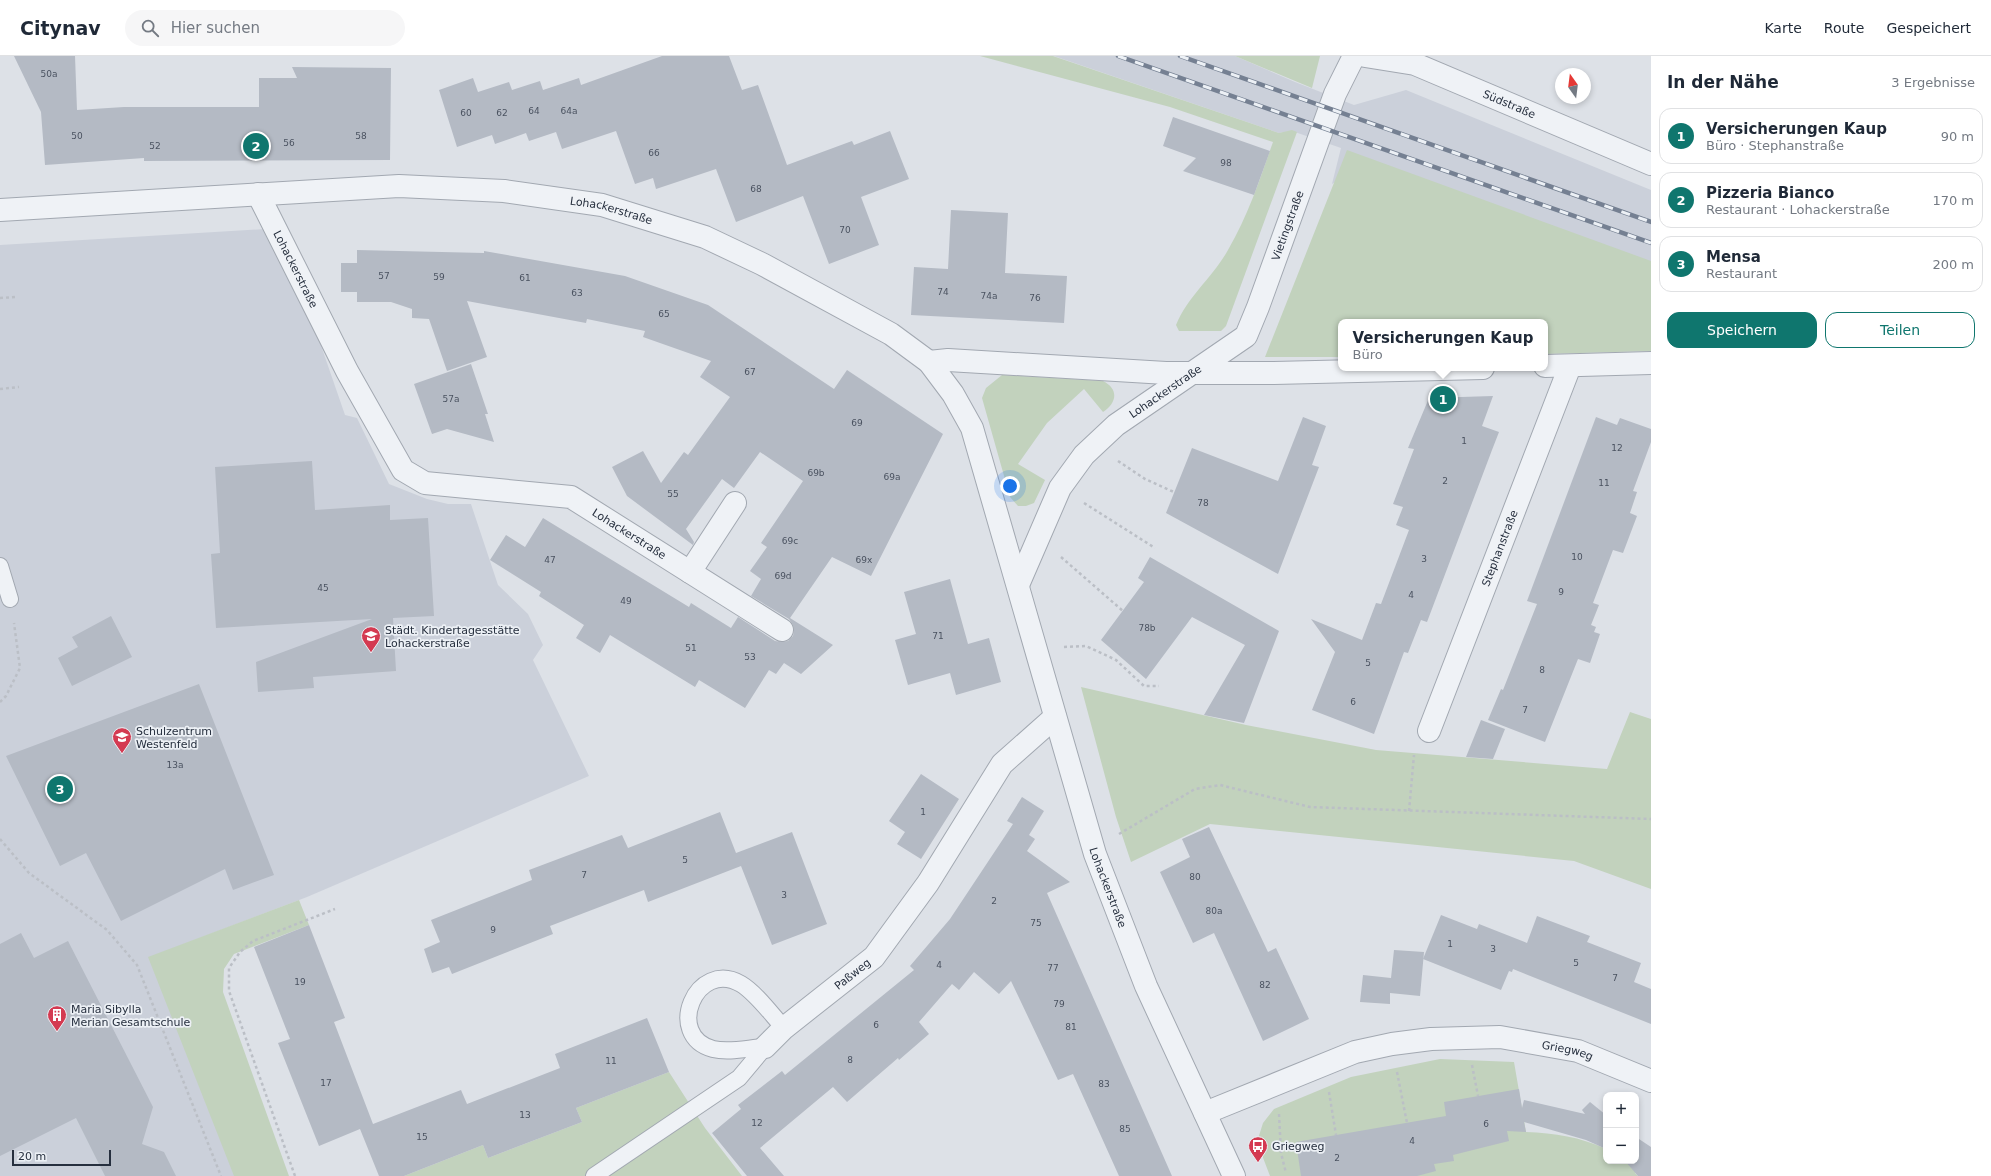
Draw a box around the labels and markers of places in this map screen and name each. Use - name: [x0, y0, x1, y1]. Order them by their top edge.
- pin: 2: [243, 131, 269, 161]
- pin: 1: [1430, 384, 1456, 414]
- place label: Städt. Kindertagesstätte Lohackerstraße: [385, 624, 520, 650]
- school or university icon: Städt. Kindertagesstätte Lohackerstraße: [360, 625, 382, 653]
- place label: Schulzentrum Westenfeld: [136, 725, 212, 751]
- school or university icon: Schulzentrum Westenfeld: [111, 726, 133, 754]
- pin: 3: [47, 774, 73, 804]
- place label: Maria Sibylla Merian Gesamtschule: [71, 1003, 191, 1029]
- building icon: Maria Sibylla Merian Gesamtschule: [46, 1004, 68, 1032]
- bus stop icon: Griegweg: [1247, 1135, 1269, 1163]
- place label: Griegweg: [1272, 1140, 1325, 1153]

